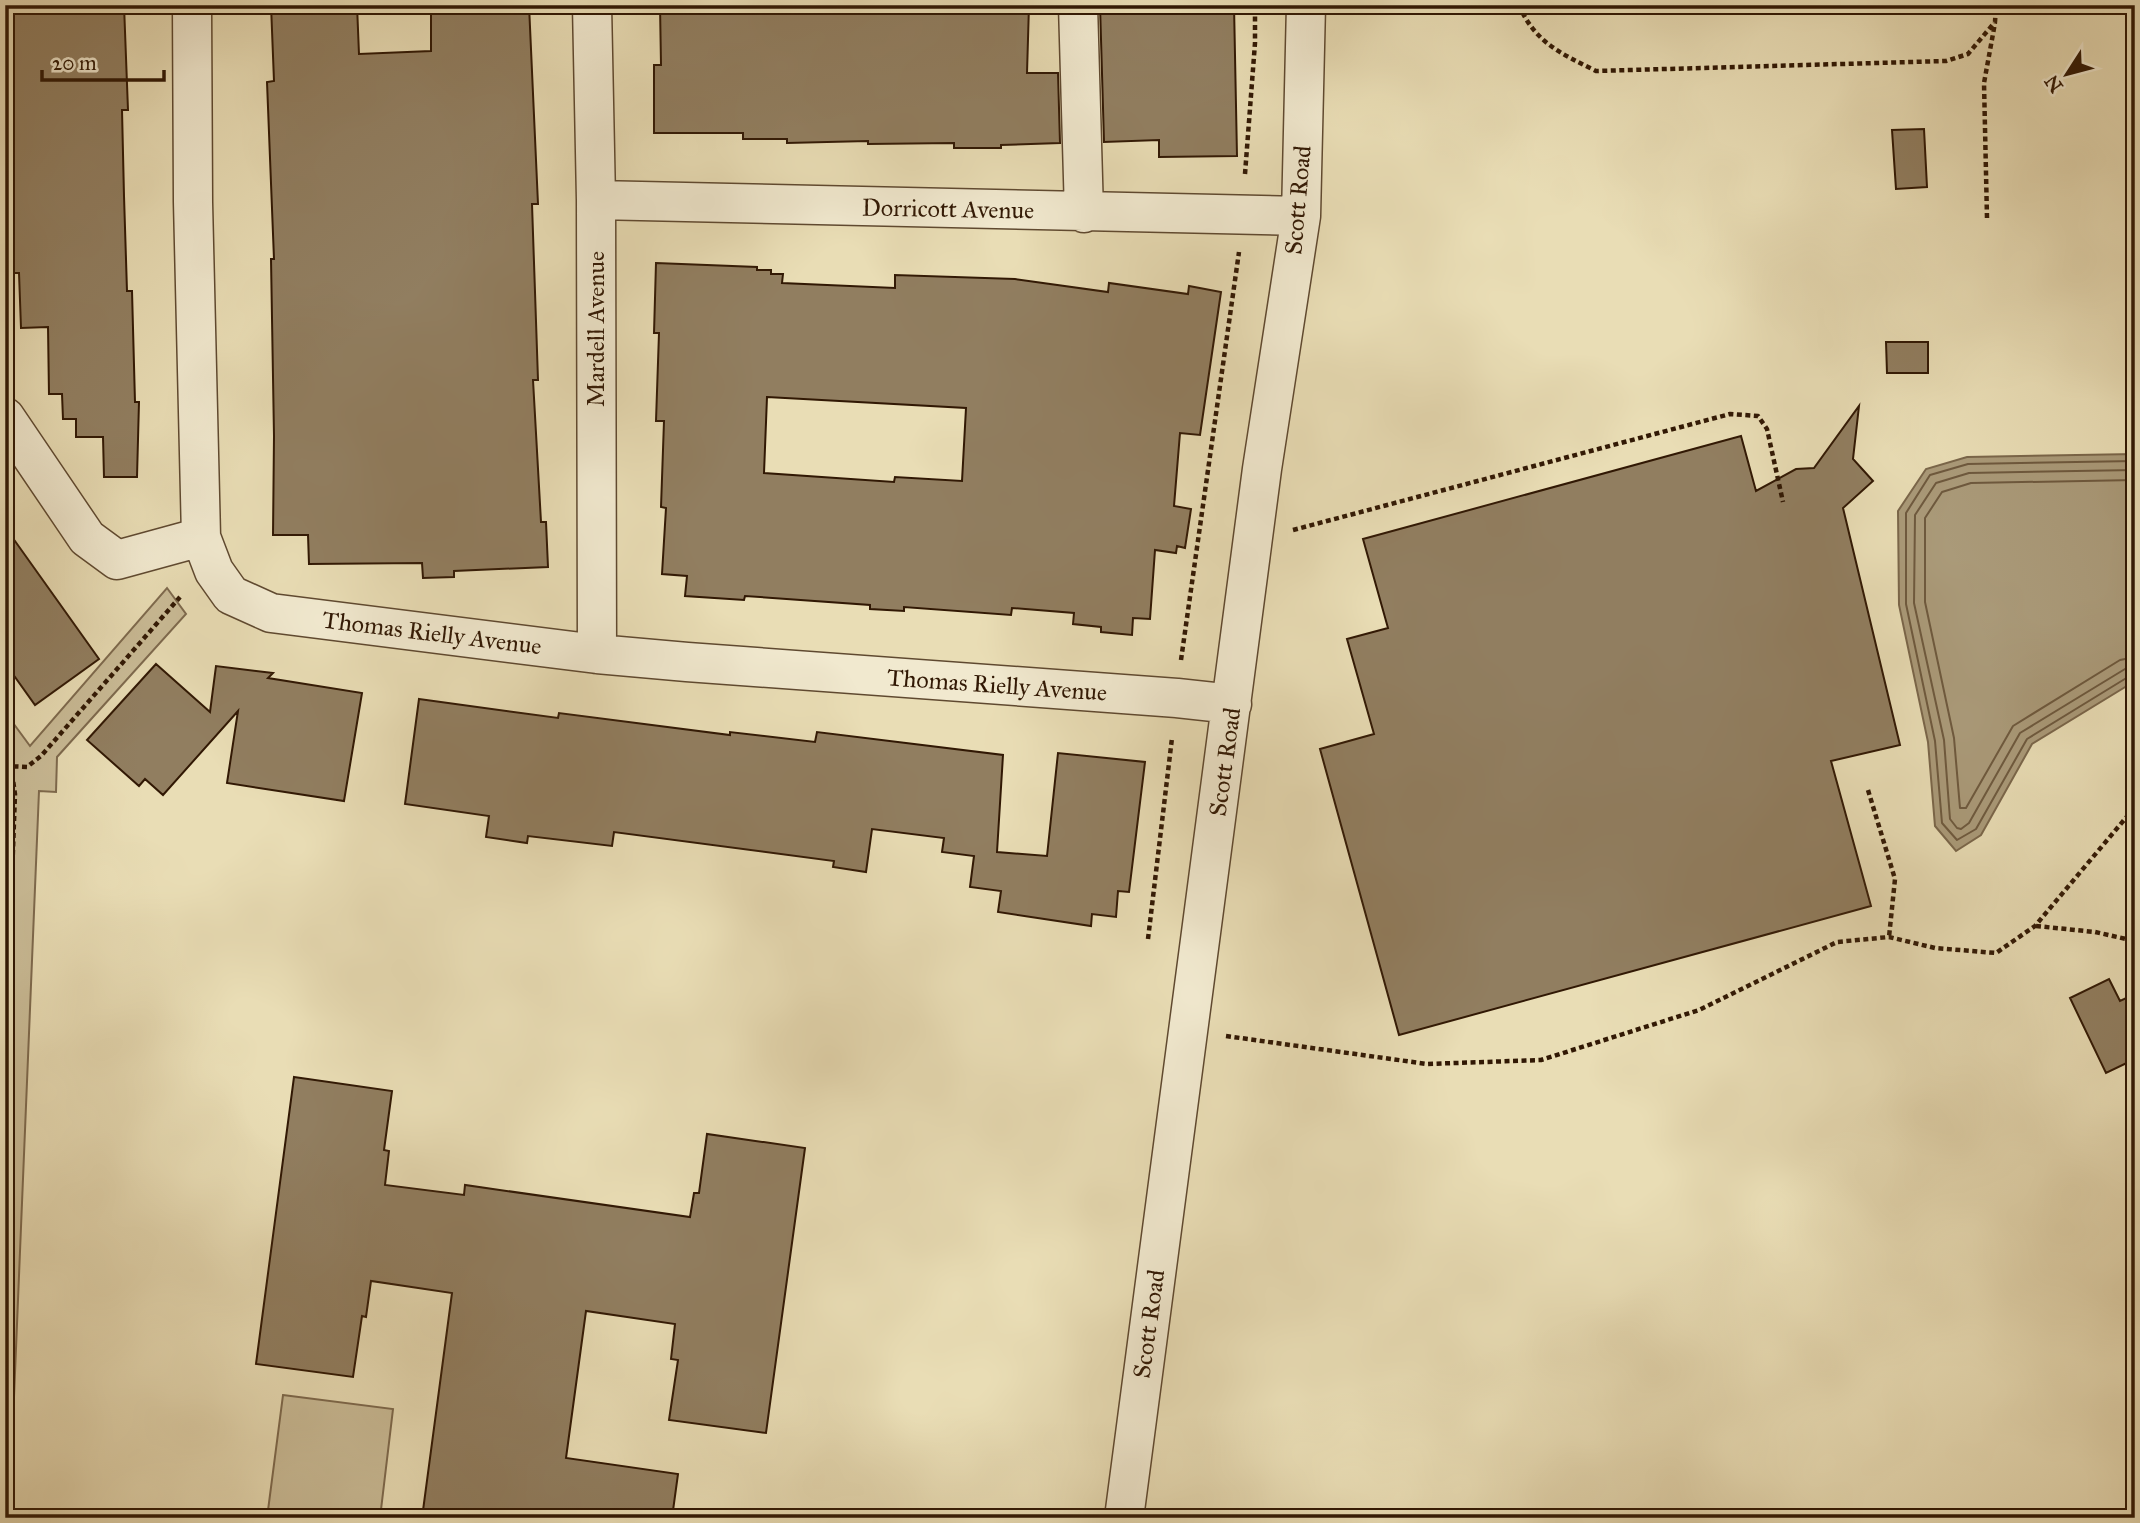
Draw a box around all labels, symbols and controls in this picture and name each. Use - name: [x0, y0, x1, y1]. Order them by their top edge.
- scale bar: [42, 38, 164, 82]
- north arrow: [2032, 38, 2102, 108]
- text: 20 m: [52, 50, 97, 76]
- text: N: [2040, 70, 2068, 97]
- street label: Scott Road: [1278, 144, 1318, 256]
- street label: Dorricott Avenue: [862, 192, 1034, 226]
- street label: Mardell Avenue: [581, 251, 611, 407]
- street label: Thomas Rielly Avenue: [321, 605, 543, 661]
- street label: Thomas Rielly Avenue: [886, 662, 1108, 708]
- street label: Scott Road: [1203, 706, 1247, 818]
- street label: Scott Road: [1127, 1268, 1171, 1380]

